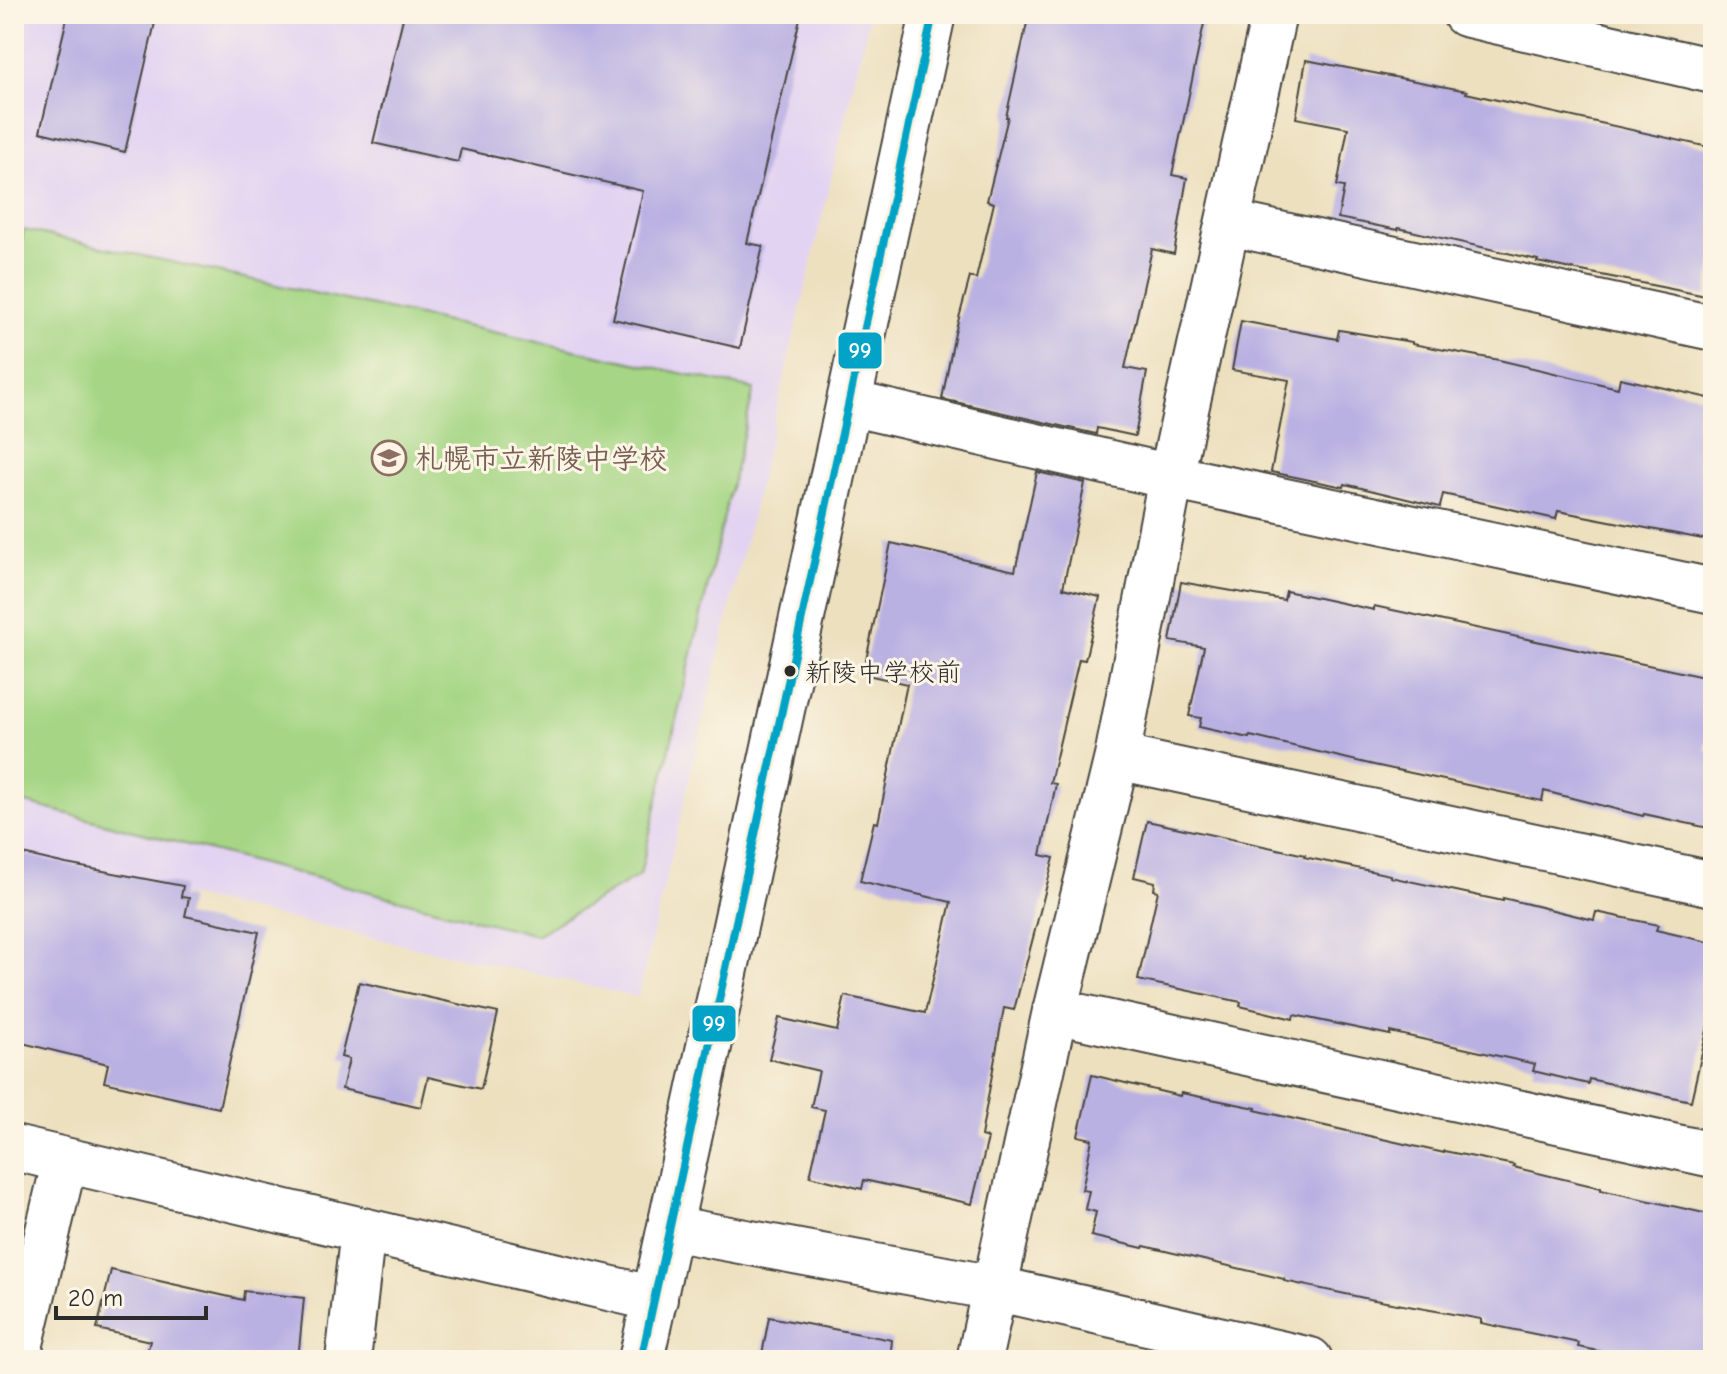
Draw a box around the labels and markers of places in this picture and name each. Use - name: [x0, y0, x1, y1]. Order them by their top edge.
- school or university icon: 札幌市立新陵中学校: [370, 439, 408, 477]
- place label: 札幌市立新陵中学校: [415, 443, 667, 475]
- place label: 新陵中学校前: [805, 658, 961, 688]
- marker: 新陵中学校前: [782, 663, 798, 679]

